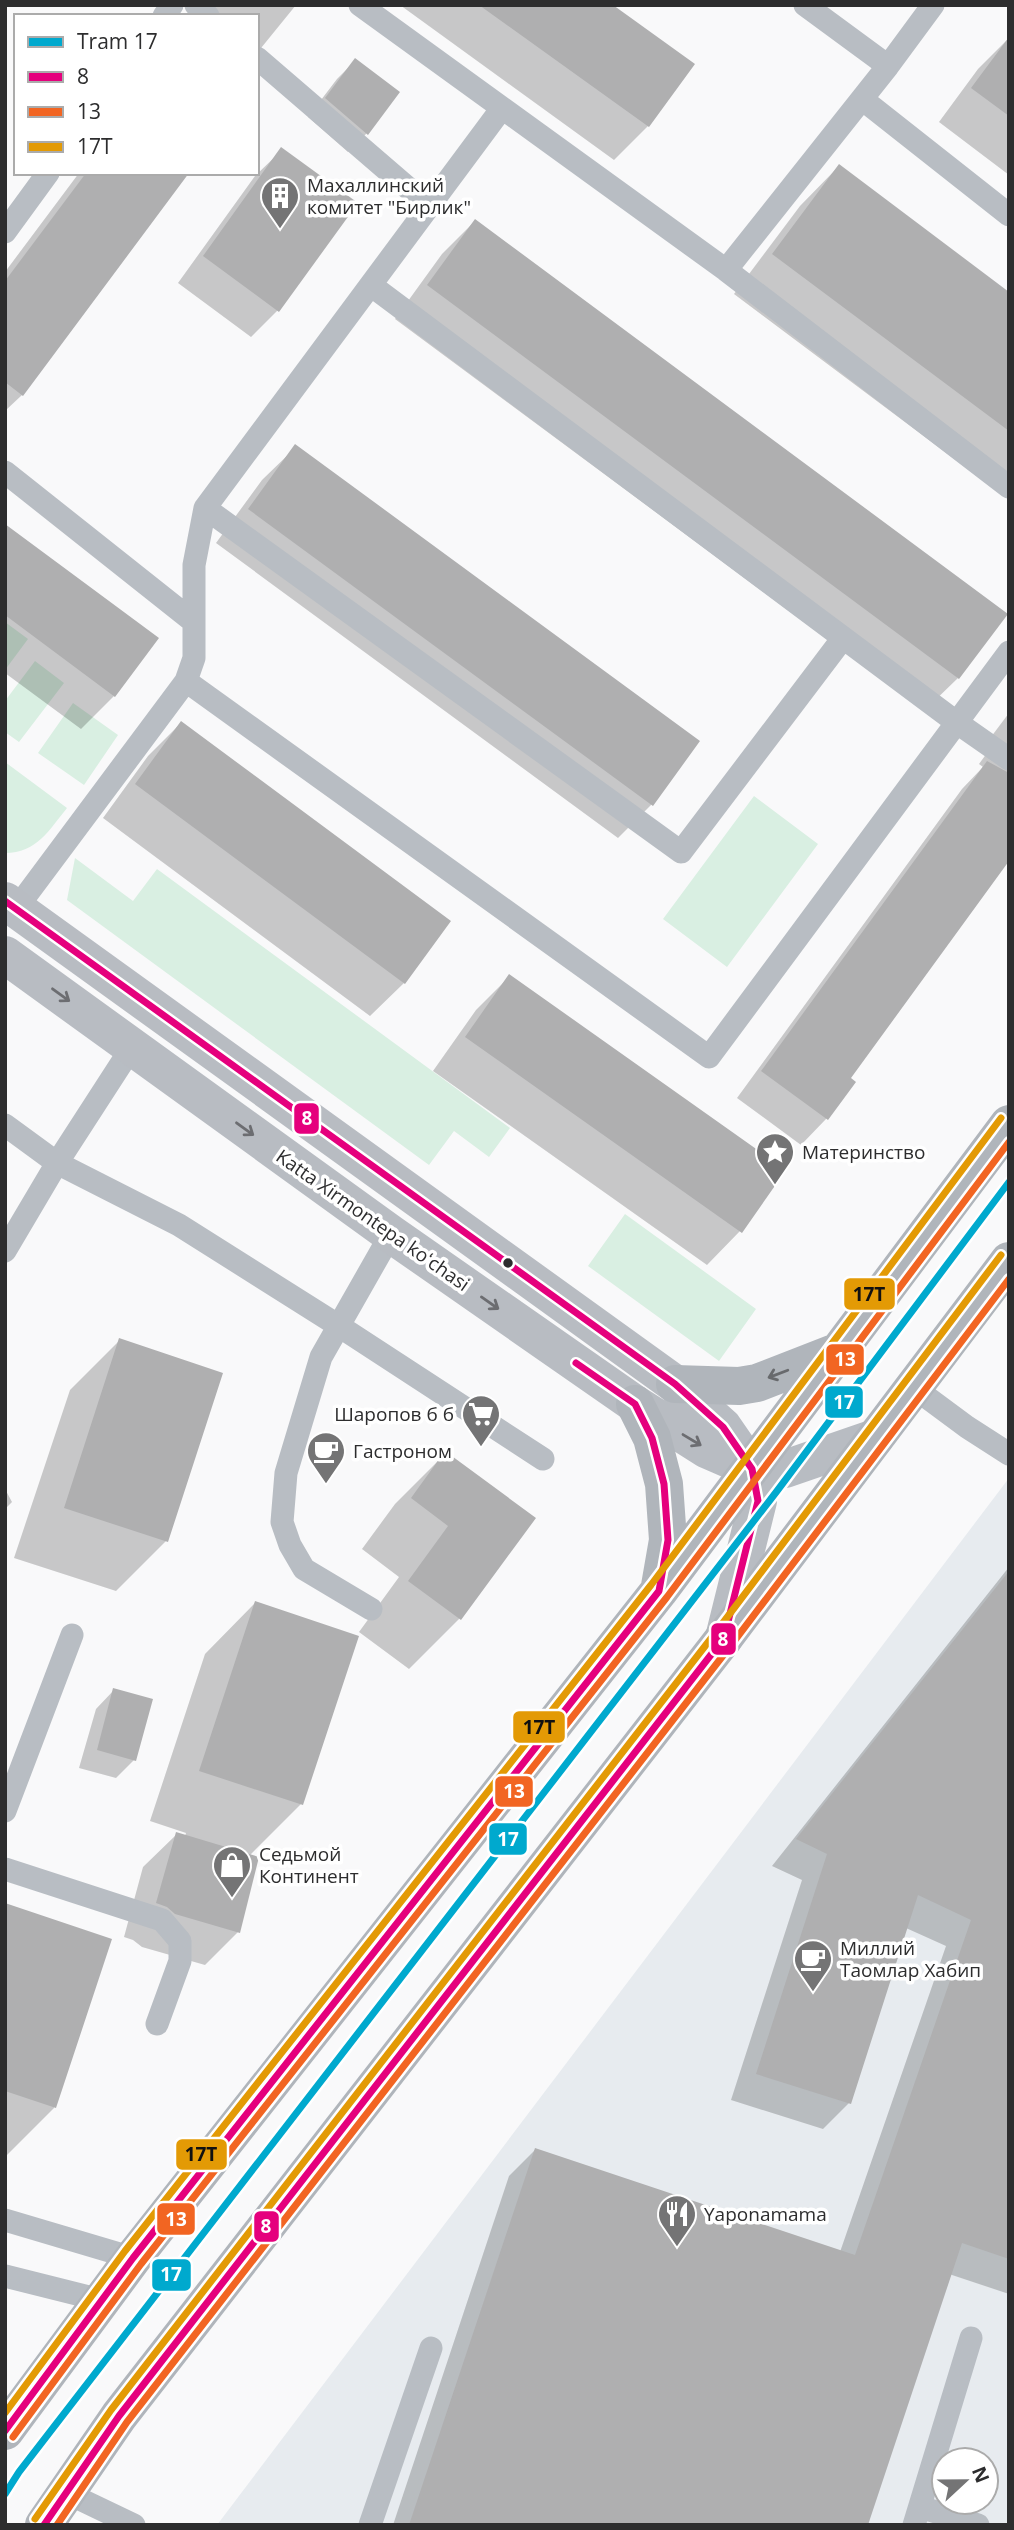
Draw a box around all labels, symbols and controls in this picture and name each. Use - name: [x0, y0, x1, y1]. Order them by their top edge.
- legend: [14, 14, 259, 175]
- text: Tram 17: [77, 27, 158, 55]
- text: 8: [77, 62, 89, 90]
- text: 13: [77, 97, 101, 125]
- text: 17T: [77, 132, 113, 160]
- place label: Махаллинский комитет "Бирлик": [307, 172, 471, 220]
- building icon: Махаллинский комитет "Бирлик": [259, 175, 301, 230]
- one-way arrow: [51, 987, 70, 1002]
- line badge: 8: [293, 1102, 320, 1135]
- text: 8: [302, 1105, 313, 1131]
- one-way arrow: [235, 1121, 254, 1136]
- place icon: Материнство: [754, 1131, 796, 1186]
- place label: Материнство: [802, 1139, 925, 1165]
- street label: Katta Xirmontepa koʻchasi: [271, 1143, 475, 1297]
- unlabelled marker: [501, 1256, 515, 1270]
- line badge: 17T: [843, 1277, 896, 1311]
- text: 17T: [853, 1281, 885, 1307]
- one-way arrow: [480, 1296, 499, 1310]
- line badge: 13: [825, 1343, 865, 1376]
- text: 13: [834, 1346, 856, 1372]
- one-way arrow: [768, 1369, 790, 1382]
- line badge: 17: [824, 1385, 864, 1419]
- text: 17: [833, 1389, 855, 1415]
- supermarket icon: Шаропов б б: [460, 1393, 502, 1448]
- place label: Шаропов б б: [334, 1401, 454, 1427]
- cafe icon: Гастроном: [305, 1430, 347, 1485]
- one-way arrow: [681, 1434, 701, 1448]
- place label: Гастроном: [353, 1438, 452, 1464]
- line badge: 8: [710, 1622, 737, 1656]
- text: 8: [718, 1626, 729, 1652]
- line badge: 17T: [512, 1710, 566, 1744]
- text: 17T: [523, 1714, 555, 1740]
- line badge: 13: [494, 1775, 534, 1808]
- text: 13: [503, 1778, 525, 1804]
- line badge: 17: [488, 1822, 528, 1856]
- text: 17: [497, 1826, 519, 1852]
- place label: Седьмой Континент: [259, 1841, 359, 1889]
- shop icon: Седьмой Континент: [211, 1844, 253, 1899]
- place label: Миллий Таомлар Хабип: [840, 1935, 981, 1983]
- cafe icon: Миллий Таомлар Хабип: [792, 1938, 834, 1993]
- line badge: 17T: [175, 2138, 228, 2171]
- text: 17T: [185, 2141, 217, 2167]
- restaurant icon: Yaponamama: [656, 2193, 698, 2248]
- place label: Yaponamama: [704, 2201, 827, 2227]
- line badge: 13: [156, 2202, 196, 2236]
- text: 13: [165, 2206, 187, 2232]
- line badge: 8: [253, 2210, 280, 2243]
- text: 8: [261, 2213, 272, 2239]
- line badge: 17: [151, 2258, 192, 2292]
- text: 17: [160, 2261, 182, 2287]
- north arrow: [930, 2446, 1000, 2516]
- text: N: [966, 2463, 996, 2487]

